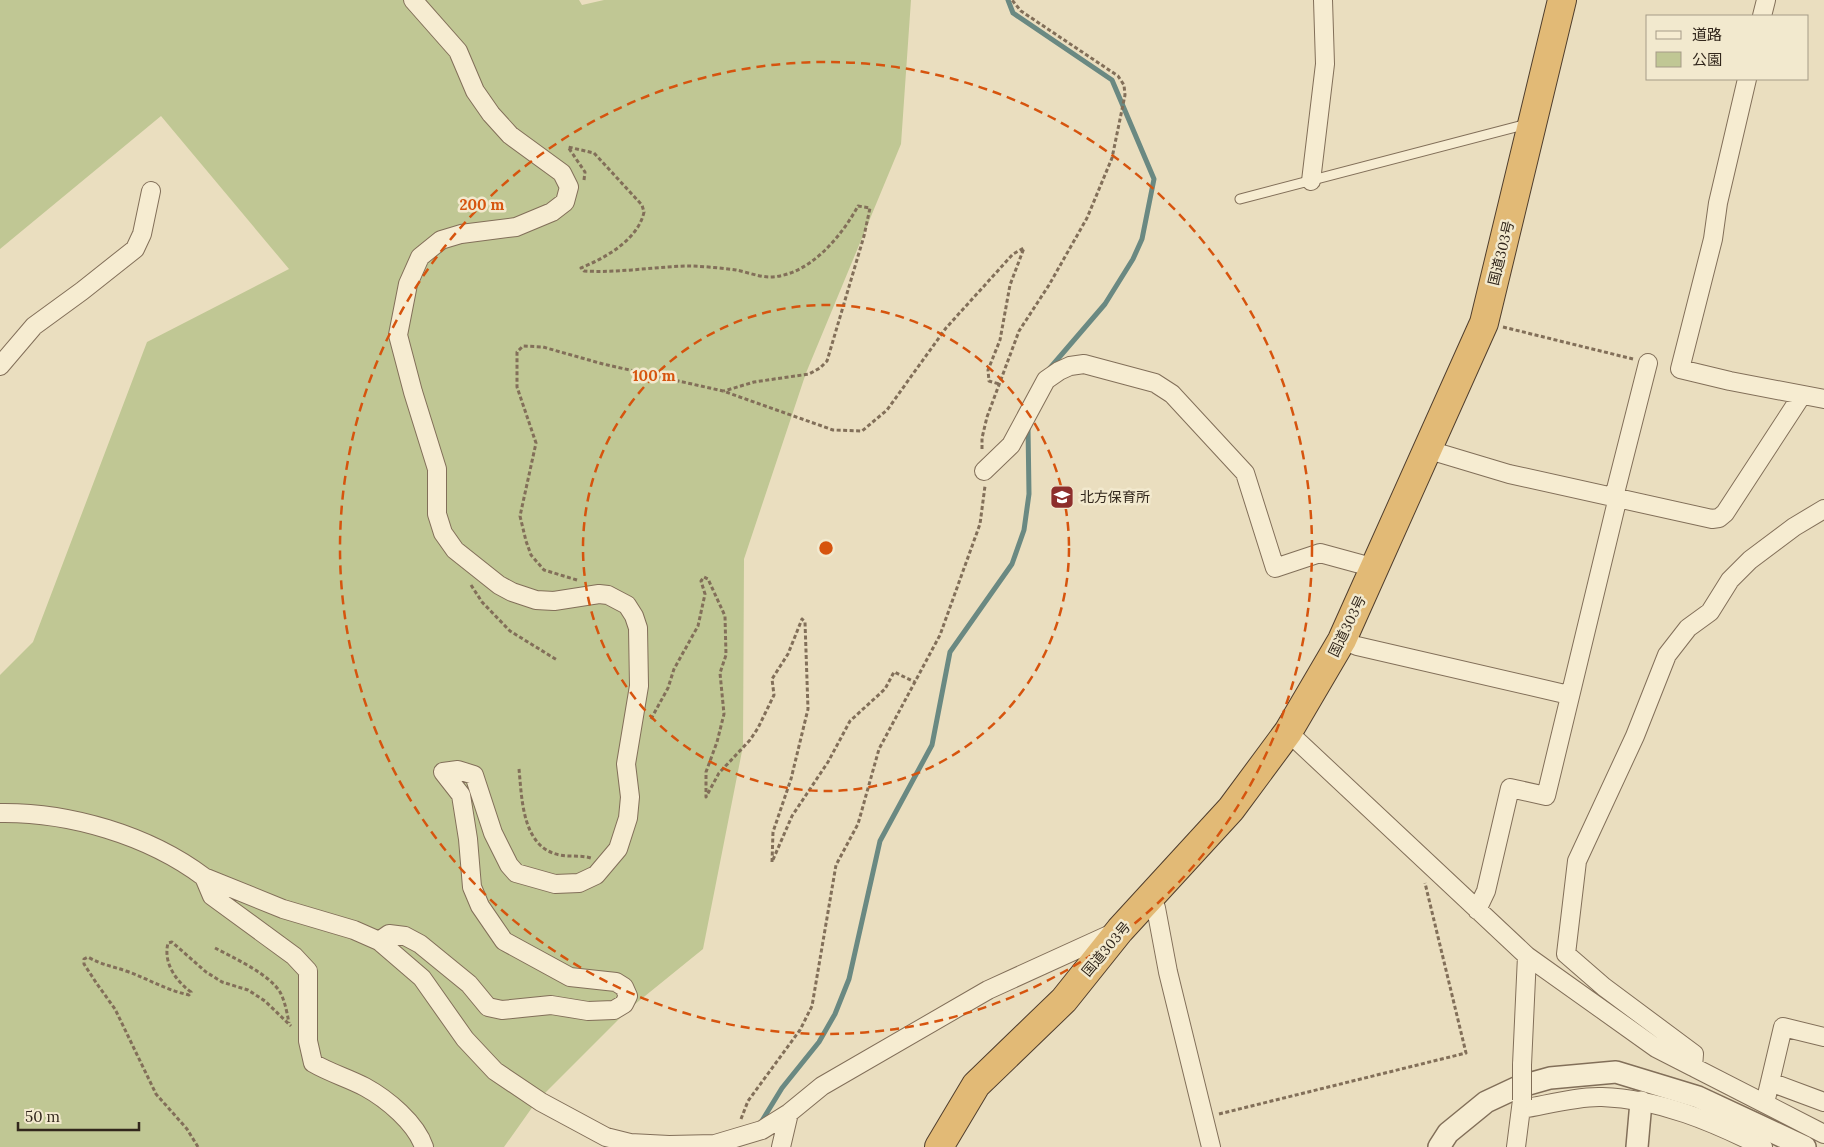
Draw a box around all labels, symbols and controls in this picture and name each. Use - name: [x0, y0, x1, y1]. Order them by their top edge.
- legend: [1646, 15, 1809, 80]
- text: 道路: [1692, 25, 1722, 44]
- text: 公園: [1692, 50, 1722, 69]
- text: 200 m: [460, 195, 505, 214]
- street label: 国道303号: [1484, 219, 1518, 287]
- text: 100 m: [633, 366, 676, 385]
- school or university icon: 北方保育所: [1049, 484, 1075, 510]
- place label: 北方保育所: [1080, 488, 1150, 506]
- centre of rings: [817, 539, 835, 557]
- street label: 国道303号: [1324, 592, 1370, 660]
- street label: 国道303号: [1078, 918, 1134, 980]
- scale bar: [18, 1100, 139, 1132]
- text: 50 m: [25, 1107, 60, 1126]

